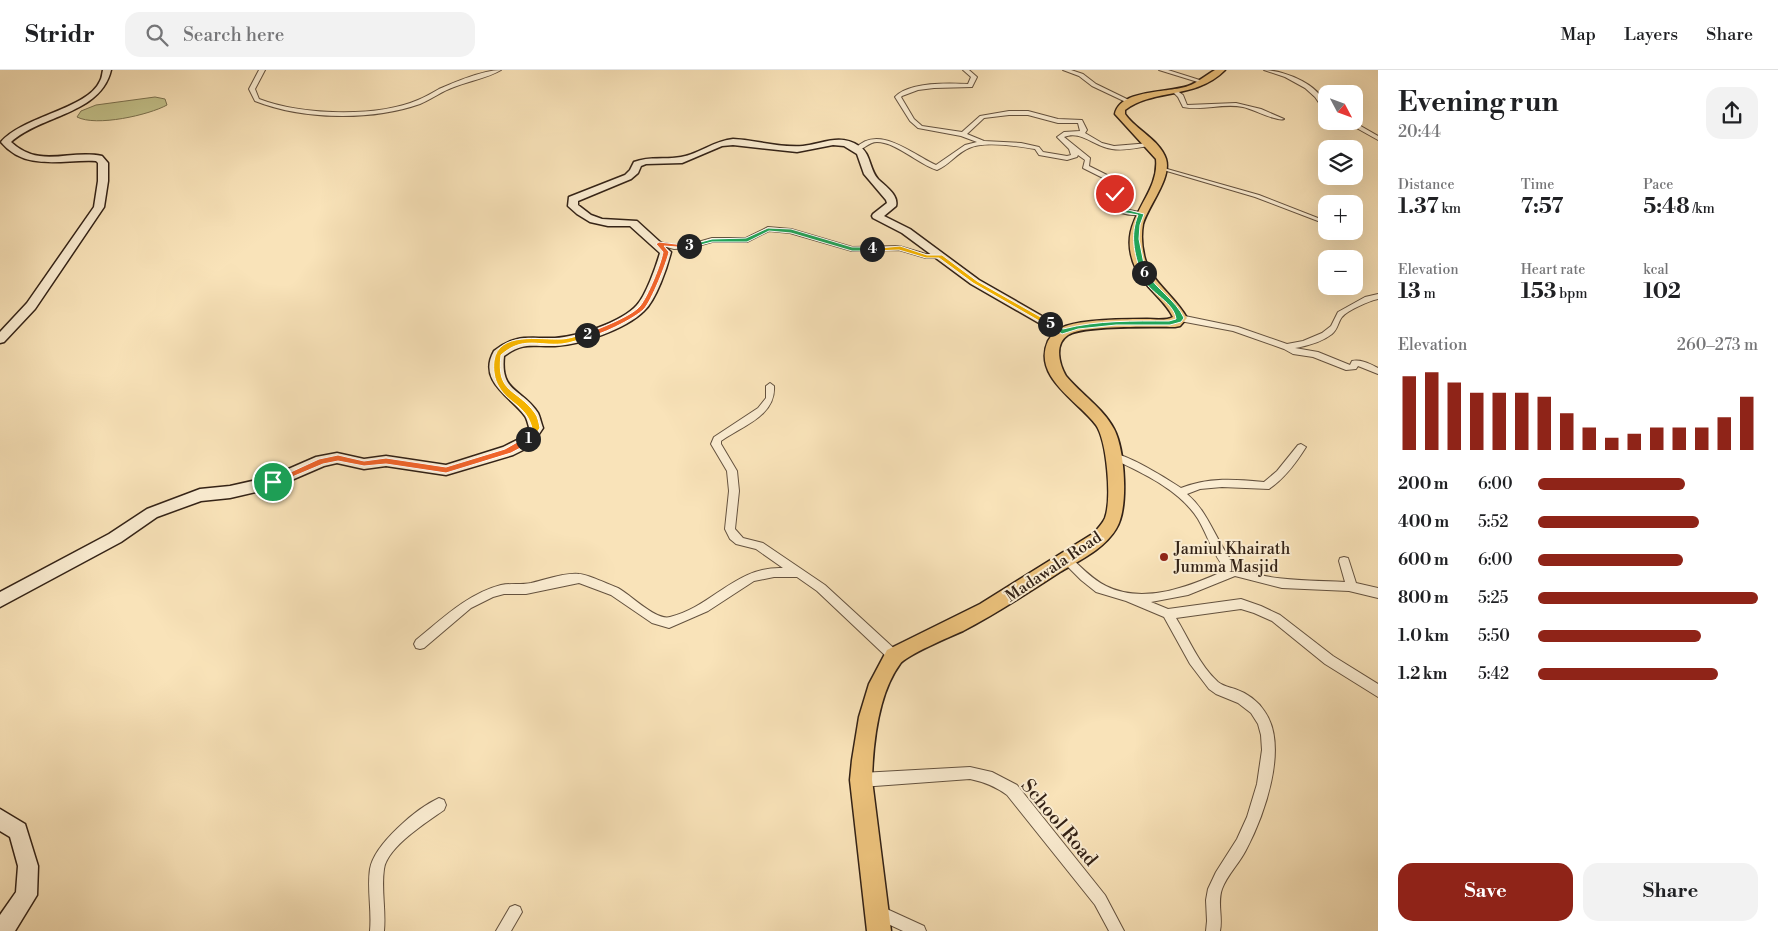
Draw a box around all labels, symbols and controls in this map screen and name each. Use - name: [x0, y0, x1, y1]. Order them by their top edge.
- search box: [125, 12, 475, 57]
- text: Stridr: [25, 20, 95, 50]
- icon: search: [143, 21, 171, 49]
- text: Search here: [183, 23, 284, 47]
- text: Map: [1561, 23, 1596, 46]
- text: Layers: [1624, 23, 1678, 46]
- text: Share: [1706, 23, 1753, 46]
- north arrow: [1318, 85, 1362, 130]
- map controls: [1318, 85, 1363, 295]
- text: Evening run: [1398, 85, 1559, 120]
- button: share: [1706, 87, 1758, 139]
- text: 20:44: [1398, 122, 1441, 142]
- button: layers: [1318, 140, 1363, 185]
- pin: [1094, 173, 1136, 215]
- text: Distance: [1398, 176, 1455, 194]
- text: Time: [1521, 176, 1554, 194]
- text: Pace: [1643, 176, 1673, 194]
- icon: check: [1101, 180, 1129, 208]
- text: 1.37: [1398, 194, 1439, 220]
- text: 7:57: [1521, 194, 1563, 220]
- text: 5:48: [1643, 194, 1690, 220]
- button: +: [1318, 195, 1363, 240]
- text: km: [1439, 200, 1461, 218]
- text: /km: [1690, 200, 1715, 218]
- pin: 3: [676, 234, 702, 258]
- pin: 4: [860, 236, 884, 262]
- text: 3: [685, 237, 694, 255]
- text: 4: [868, 240, 877, 258]
- button: −: [1318, 250, 1363, 295]
- pin: 6: [1132, 260, 1156, 286]
- text: Elevation: [1398, 261, 1459, 279]
- text: Heart rate: [1521, 261, 1585, 279]
- text: kcal: [1643, 261, 1669, 279]
- text: 6: [1140, 264, 1149, 282]
- text: 13: [1398, 279, 1421, 305]
- text: 153: [1521, 279, 1556, 305]
- text: 102: [1643, 279, 1681, 305]
- text: m: [1421, 285, 1436, 303]
- text: bpm: [1556, 285, 1588, 303]
- pin: 5: [1038, 312, 1062, 336]
- text: 5: [1046, 315, 1055, 333]
- pin: 2: [574, 322, 600, 348]
- text: 2: [583, 326, 592, 344]
- text: Elevation: [1398, 335, 1467, 355]
- text: 260–273 m: [1677, 335, 1758, 355]
- pin: 1: [516, 426, 540, 452]
- text: 1: [525, 430, 532, 448]
- pin: [252, 461, 294, 503]
- icon: arrive: [259, 468, 287, 496]
- text: 200 m: [1398, 474, 1448, 494]
- text: 6:00: [1478, 474, 1513, 494]
- text: 400 m: [1398, 512, 1449, 532]
- text: 5:52: [1478, 512, 1508, 532]
- street label: Madawala Road: [1002, 527, 1105, 606]
- place label: Jamiul Khairath Jumma Masjid: [1173, 539, 1291, 577]
- text: 600 m: [1398, 550, 1448, 570]
- text: 6:00: [1478, 550, 1513, 570]
- marker: Jamiul Khairath Jumma Masjid: [1158, 551, 1170, 563]
- text: 800 m: [1398, 588, 1449, 608]
- text: 5:25: [1478, 588, 1508, 608]
- text: 1.0 km: [1398, 626, 1449, 646]
- text: 5:50: [1478, 626, 1510, 646]
- text: 1.2 km: [1398, 664, 1447, 684]
- text: 5:42: [1478, 664, 1509, 684]
- street label: School Road: [1016, 774, 1103, 871]
- button: Save: [1398, 863, 1573, 921]
- button: Share: [1583, 863, 1758, 921]

